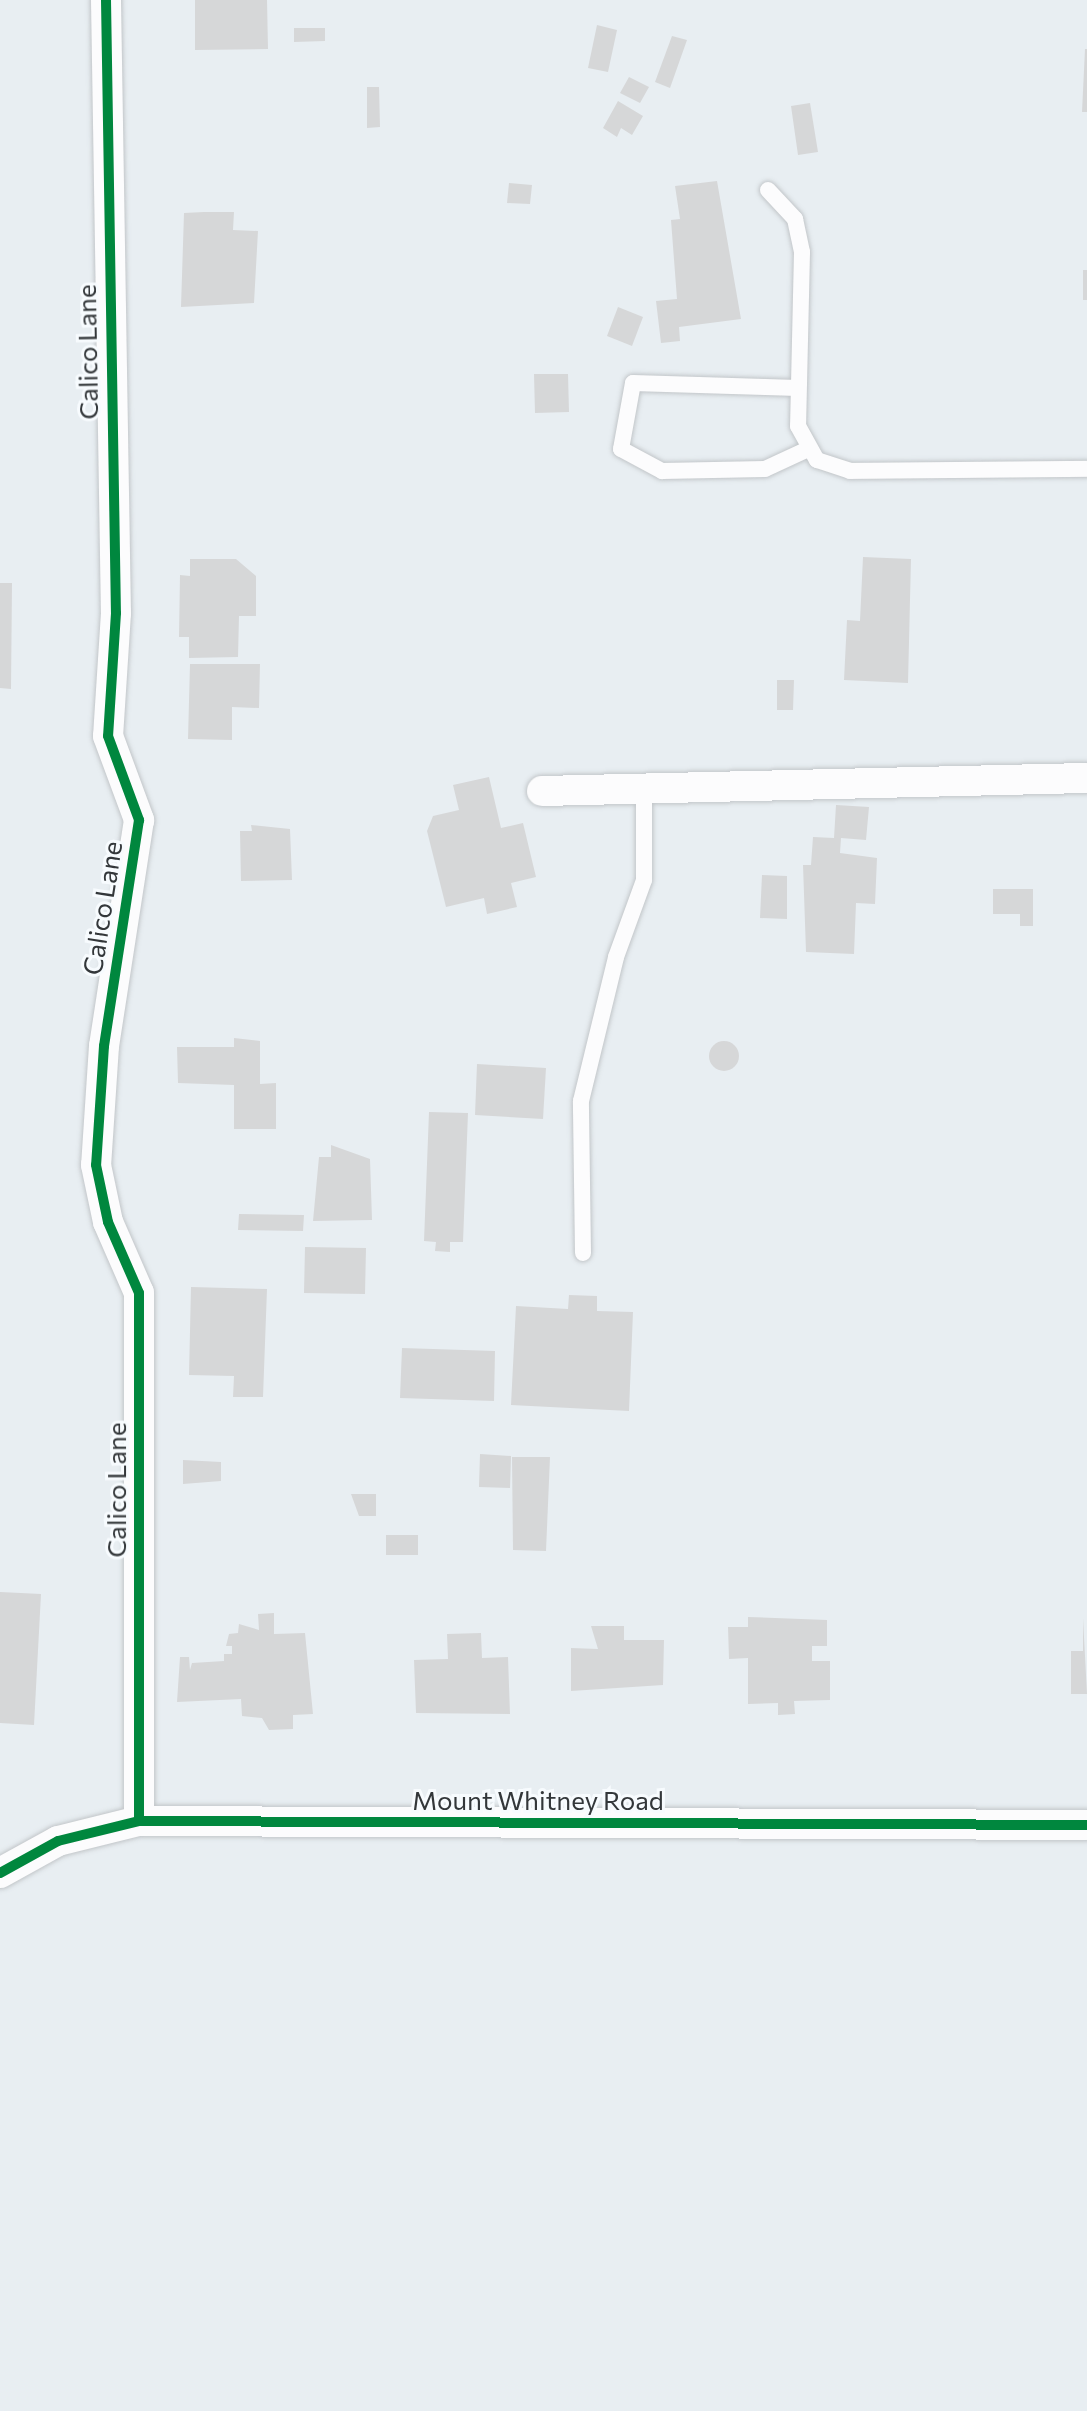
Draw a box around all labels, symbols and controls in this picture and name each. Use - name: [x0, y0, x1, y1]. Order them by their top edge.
- street label: Calico Lane: [70, 284, 104, 420]
- street label: Calico Lane: [76, 839, 128, 977]
- street label: Calico Lane: [100, 1422, 132, 1558]
- street label: Mount Whitney Road: [412, 1784, 664, 1816]

